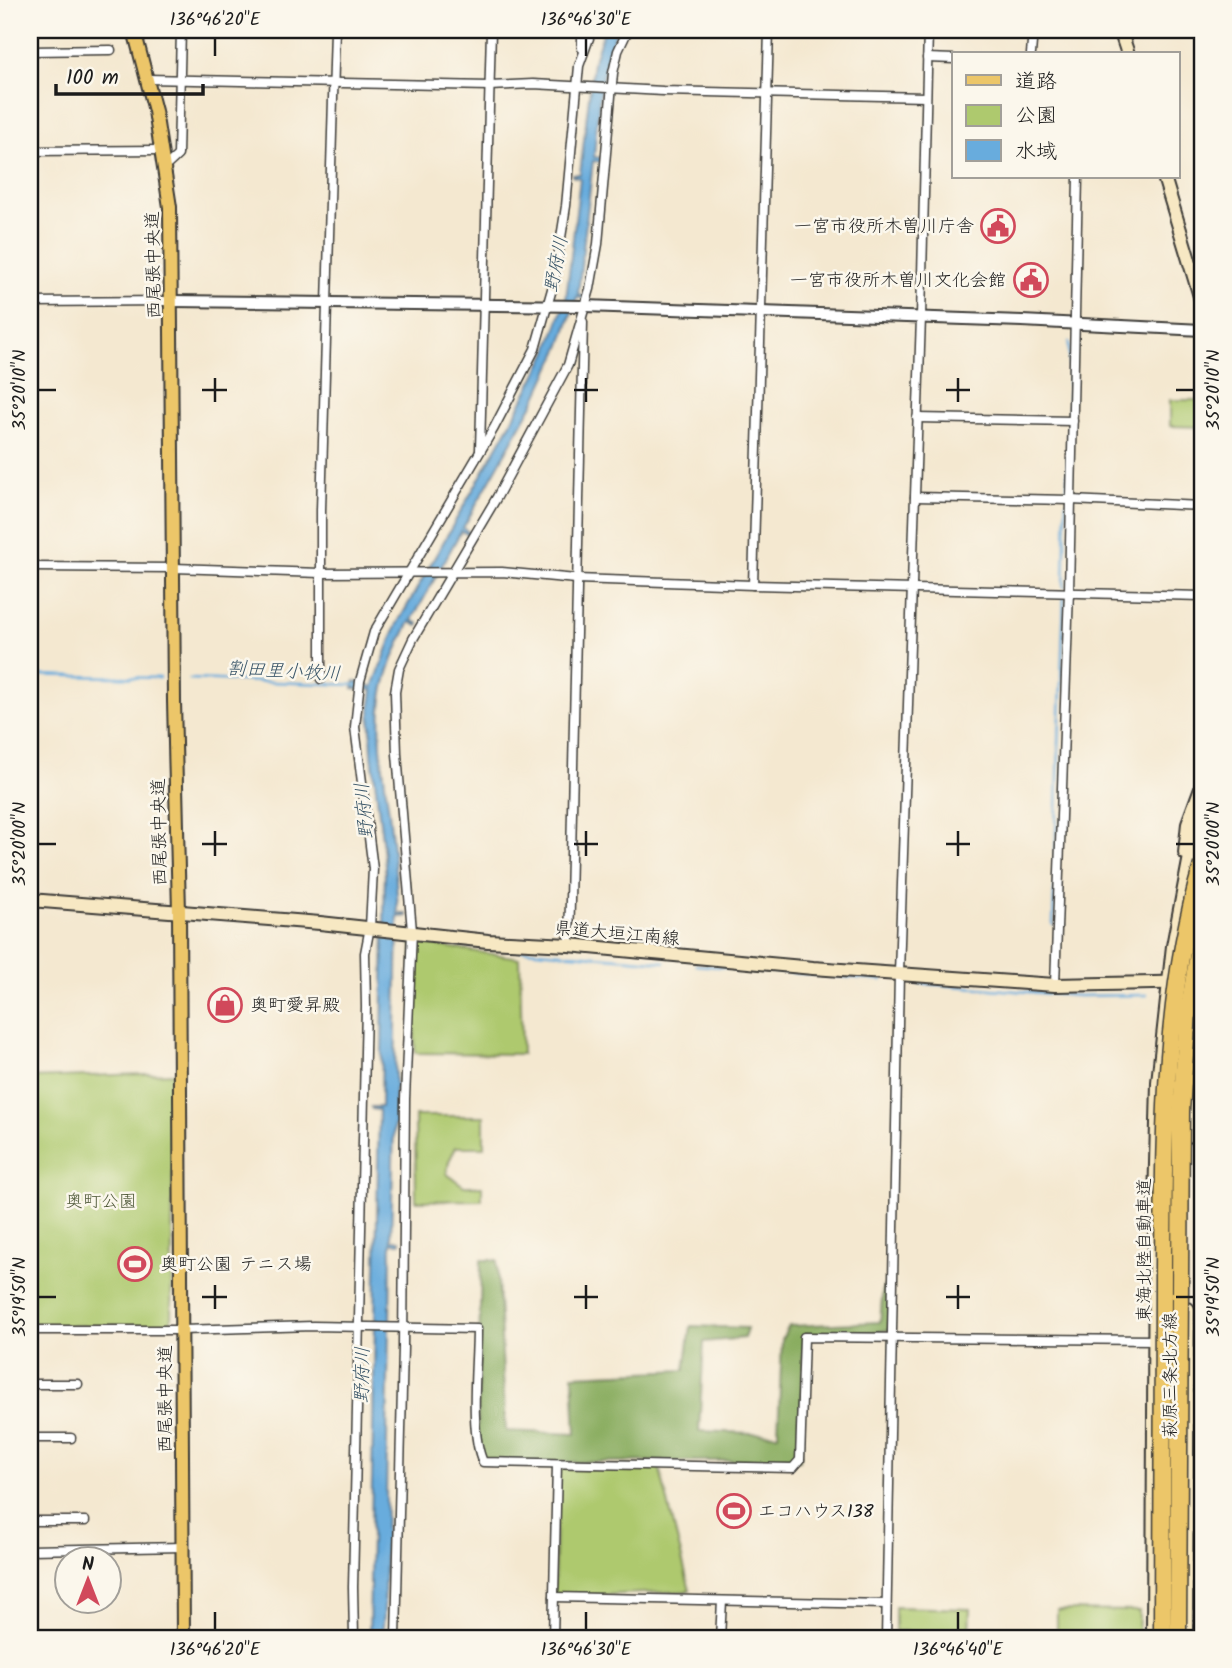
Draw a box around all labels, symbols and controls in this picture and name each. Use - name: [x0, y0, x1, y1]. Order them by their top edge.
- text: 136°46'20"E: [170, 6, 261, 35]
- text: 136°46'30"E: [541, 6, 632, 35]
- scale bar: [56, 52, 203, 96]
- legend: [952, 52, 1180, 178]
- text: 100 m: [66, 62, 119, 95]
- text: 道路: [1015, 66, 1057, 99]
- text: 公園: [1015, 100, 1057, 133]
- text: 水域: [1015, 136, 1057, 169]
- public building icon: 一宮市役所木曽川庁舎: [979, 207, 1017, 245]
- street label: 西尾張中央道: [139, 211, 170, 319]
- place label: 一宮市役所木曽川庁舎: [794, 213, 974, 242]
- water label: 野府川: [537, 234, 577, 295]
- public building icon: 一宮市役所木曽川文化会館: [1012, 261, 1050, 299]
- place label: 一宮市役所木曽川文化会館: [790, 267, 1006, 296]
- text: 35°20'10"N: [6, 350, 35, 430]
- text: 35°20'10"N: [1200, 350, 1229, 430]
- water label: 割田里小牧川: [226, 654, 342, 690]
- street label: 西尾張中央道: [145, 778, 176, 886]
- water label: 野府川: [348, 781, 382, 841]
- text: 35°20'00"N: [6, 802, 35, 886]
- text: 35°20'00"N: [1200, 802, 1229, 886]
- street label: 県道大垣江南線: [553, 915, 681, 954]
- shop icon: 奥町愛昇殿: [206, 986, 244, 1024]
- place label: 奥町愛昇殿: [250, 992, 340, 1021]
- street label: 東海北陸自動車道: [1131, 1178, 1160, 1322]
- park label: 奥町公園: [65, 1188, 137, 1217]
- sports icon: 奥町公園 テニス場: [116, 1245, 154, 1283]
- place label: 奥町公園 テニス場: [160, 1251, 312, 1280]
- text: 35°19'50"N: [6, 1257, 35, 1337]
- text: 35°19'50"N: [1200, 1257, 1229, 1337]
- street label: 萩原三条北方線: [1157, 1312, 1186, 1438]
- street label: 西尾張中央道: [152, 1345, 181, 1453]
- water label: 野府川: [348, 1346, 378, 1404]
- sports icon: エコハウス138: [715, 1492, 753, 1530]
- place label: エコハウス138: [758, 1498, 874, 1527]
- north arrow: [52, 1546, 122, 1616]
- text: N: [82, 1550, 94, 1580]
- text: 136°46'20"E: [170, 1636, 261, 1665]
- text: 136°46'30"E: [541, 1636, 632, 1665]
- text: 136°46'40"E: [913, 1636, 1003, 1665]

